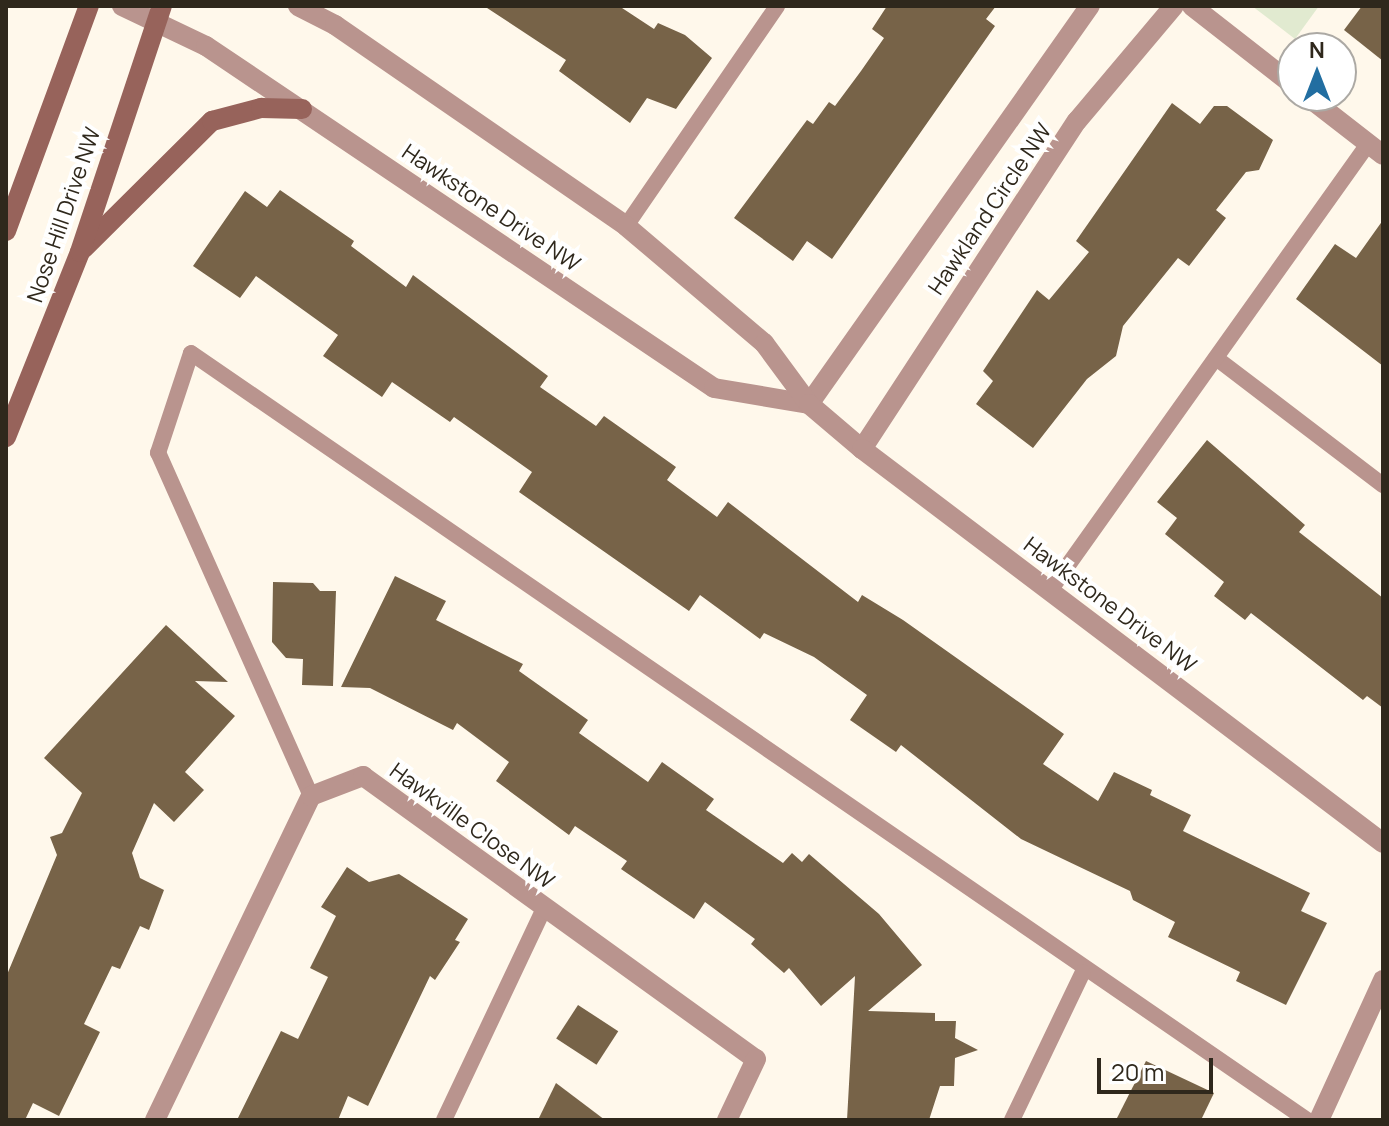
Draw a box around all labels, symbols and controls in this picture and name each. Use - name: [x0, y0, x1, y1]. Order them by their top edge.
- north arrow: [1277, 32, 1357, 112]
- text: N: [1309, 35, 1325, 65]
- street label: Hawkland Circle NW: [923, 118, 1057, 300]
- street label: Nose Hill Drive NW: [22, 124, 106, 306]
- street label: Hawkstone Drive NW: [397, 139, 585, 277]
- street label: Hawkstone Drive NW: [1019, 532, 1201, 678]
- street label: Hawkville Close NW: [385, 758, 559, 894]
- scale bar: [1101, 1042, 1217, 1092]
- text: 20 m: [1111, 1055, 1164, 1088]

